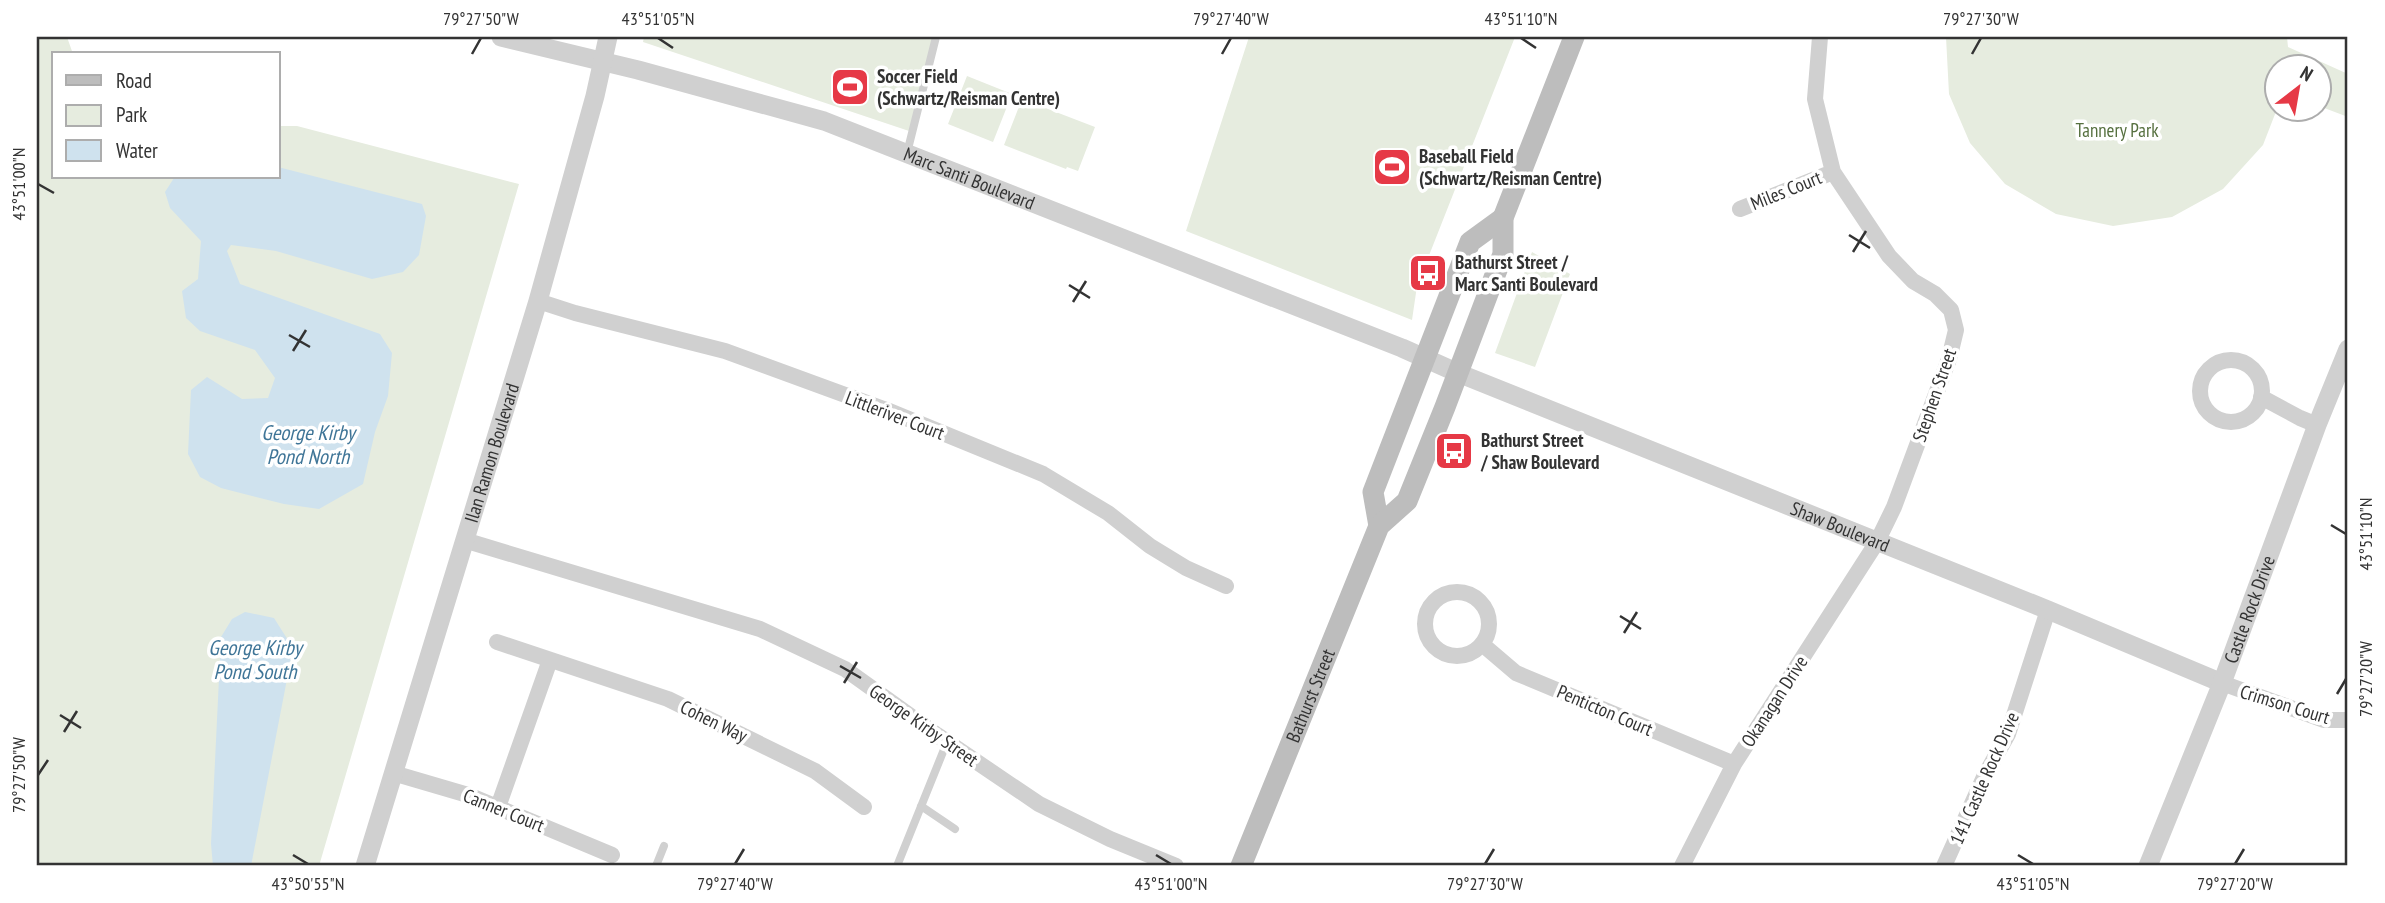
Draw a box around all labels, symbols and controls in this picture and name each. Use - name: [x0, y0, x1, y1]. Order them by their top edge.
- text: 79°27'50"W: [443, 7, 519, 30]
- text: 43°51'05"N: [622, 7, 694, 30]
- text: 79°27'40"W: [1193, 7, 1269, 30]
- text: 43°51'10"N: [1485, 7, 1557, 30]
- text: 79°27'30"W: [1943, 7, 2019, 30]
- legend: [52, 52, 280, 178]
- north arrow: [2262, 52, 2332, 122]
- text: N: [2296, 60, 2317, 86]
- place label: Soccer Field (Schwartz/Reisman Centre): [877, 64, 1060, 110]
- sports icon: Soccer Field (Schwartz/Reisman Centre): [829, 66, 871, 108]
- text: Road: [116, 67, 152, 94]
- text: Park: [116, 101, 147, 128]
- park label: Tannery Park: [2075, 118, 2159, 142]
- text: Water: [116, 137, 158, 164]
- street label: Marc Santi Boulevard: [900, 142, 1038, 215]
- place label: Baseball Field (Schwartz/Reisman Centre): [1419, 144, 1602, 190]
- sports icon: Baseball Field (Schwartz/Reisman Centre): [1371, 146, 1413, 188]
- text: 43°51'00"N: [7, 148, 30, 220]
- street label: Miles Court: [1747, 165, 1826, 215]
- place label: Bathurst Street / Marc Santi Boulevard: [1455, 250, 1598, 296]
- bus stop icon: Bathurst Street / Marc Santi Boulevard: [1407, 252, 1449, 294]
- street label: Stephen Street: [1907, 344, 1961, 445]
- street label: Ilan Ramon Boulevard: [459, 380, 524, 525]
- street label: Littleriver Court: [842, 385, 949, 445]
- water label: George Kirby Pond North: [261, 419, 358, 470]
- place label: Bathurst Street / Shaw Boulevard: [1480, 428, 1599, 474]
- bus stop icon: Bathurst Street / Shaw Boulevard: [1433, 430, 1475, 472]
- street label: Shaw Boulevard: [1787, 496, 1893, 557]
- text: 43°51'10"N: [2354, 498, 2377, 570]
- street label: Castle Rock Drive: [2218, 552, 2280, 666]
- water label: George Kirby Pond South: [208, 634, 305, 685]
- text: 79°27'20"W: [2354, 641, 2377, 717]
- street label: Bathurst Street: [1281, 645, 1340, 746]
- street label: Okanagan Drive: [1736, 651, 1812, 751]
- street label: George Kirby Street: [865, 679, 984, 772]
- street label: Penticton Court: [1554, 679, 1657, 741]
- street label: Crimson Court: [2237, 679, 2334, 729]
- street label: Cohen Way: [677, 695, 752, 748]
- street label: 141 Castle Rock Drive: [1944, 708, 2024, 848]
- text: 79°27'50"W: [7, 737, 30, 813]
- street label: Canner Court: [460, 783, 549, 837]
- text: 43°50'55"N: [272, 872, 344, 895]
- text: 79°27'40"W: [697, 872, 773, 895]
- text: 43°51'00"N: [1135, 872, 1207, 895]
- text: 79°27'30"W: [1447, 872, 1523, 895]
- text: 43°51'05"N: [1997, 872, 2069, 895]
- text: 79°27'20"W: [2197, 872, 2273, 895]

